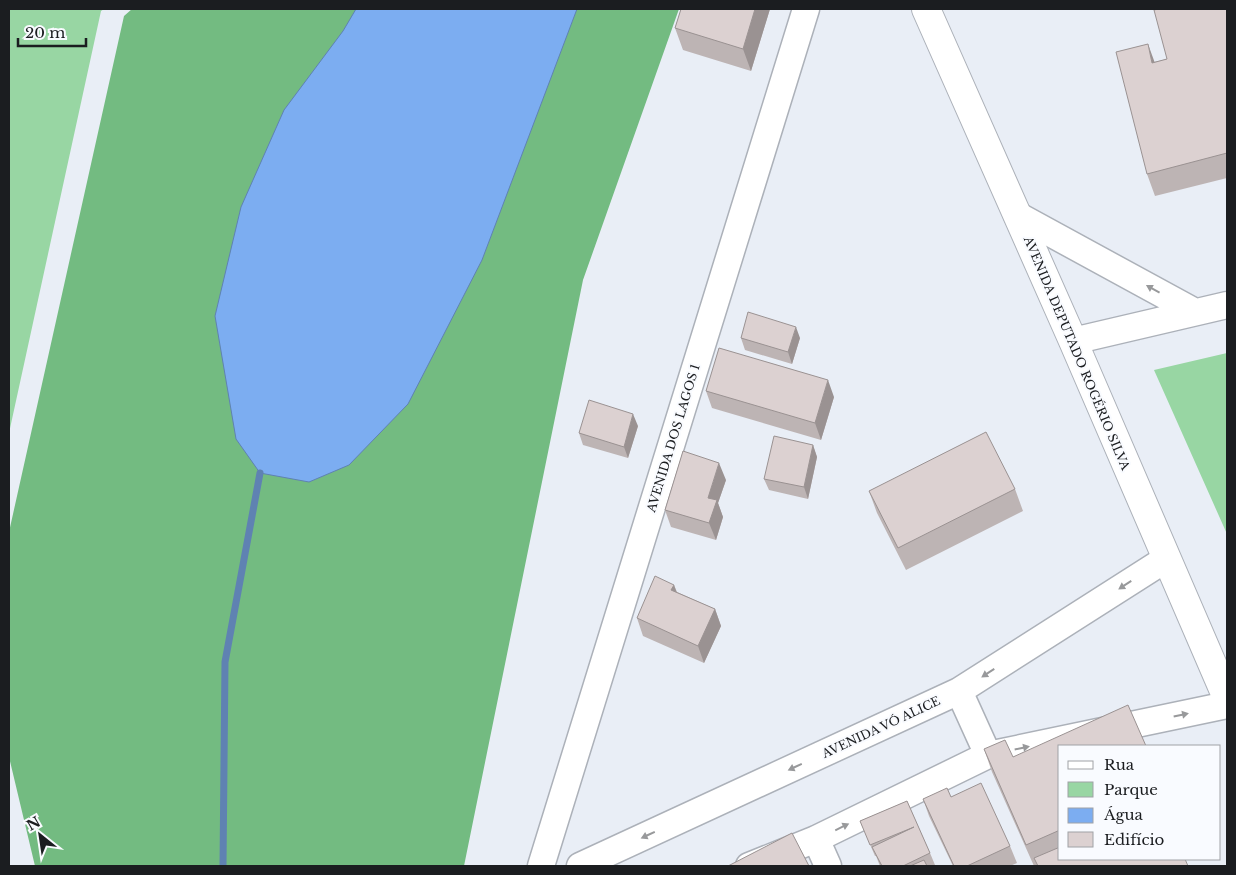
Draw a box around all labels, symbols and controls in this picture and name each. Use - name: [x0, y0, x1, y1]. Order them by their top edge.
- scale bar: [18, 15, 85, 47]
- text: 20 m: [25, 23, 65, 42]
- street label: AVENIDA DEPUTADO ROGÉRIO SILVA: [1020, 232, 1135, 473]
- one-way arrow: [1145, 285, 1160, 293]
- street label: AVENIDA DOS LAGOS 1: [643, 362, 703, 515]
- one-way arrow: [1118, 580, 1131, 590]
- one-way arrow: [981, 668, 995, 678]
- street label: AVENIDA VÓ ALICE: [818, 692, 943, 761]
- one-way arrow: [1173, 711, 1189, 719]
- one-way arrow: [1014, 744, 1029, 752]
- legend: [1058, 745, 1221, 860]
- text: Rua: [1104, 755, 1135, 774]
- one-way arrow: [788, 763, 802, 771]
- text: Parque: [1104, 780, 1158, 799]
- text: Água: [1103, 805, 1144, 824]
- north arrow: [15, 810, 65, 860]
- text: N: [23, 813, 44, 835]
- one-way arrow: [835, 823, 849, 831]
- text: Edifício: [1104, 830, 1165, 849]
- one-way arrow: [641, 832, 655, 840]

